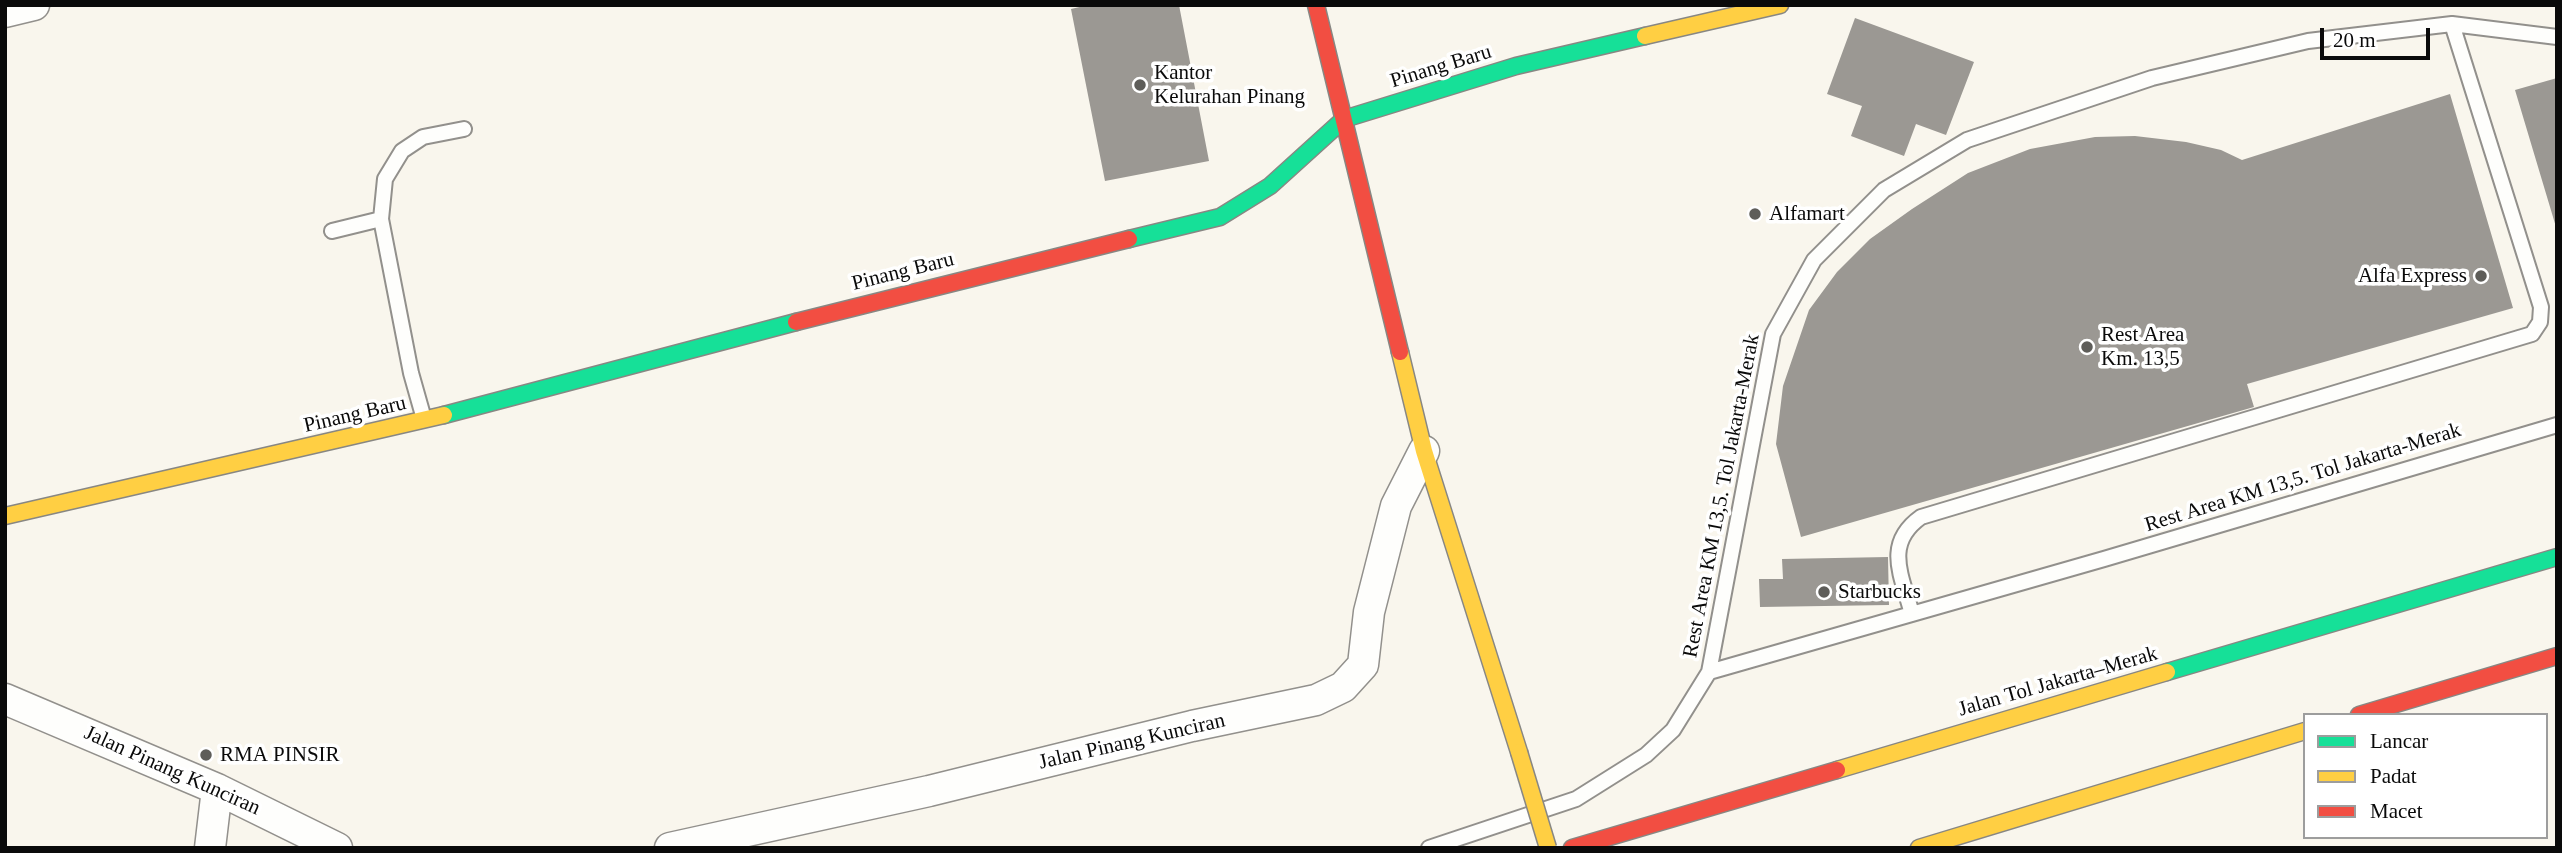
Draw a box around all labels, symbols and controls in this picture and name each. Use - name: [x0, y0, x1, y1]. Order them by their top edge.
- scale bar: [2324, 14, 2434, 58]
- text: 20 m: [2333, 28, 2376, 52]
- street label: Pinang Baru: [1387, 40, 1495, 94]
- place label: Kantor Kelurahan Pinang: [1154, 60, 1305, 110]
- marker: Kantor Kelurahan Pinang: [1132, 77, 1148, 93]
- place label: Alfamart: [1769, 201, 1845, 227]
- marker: Alfamart: [1747, 206, 1763, 222]
- street label: Pinang Baru: [849, 247, 957, 297]
- place label: Alfa Express: [2358, 263, 2467, 289]
- marker: Alfa Express: [2473, 268, 2489, 284]
- place label: Rest Area Km. 13,5: [2101, 322, 2184, 372]
- street label: Rest Area KM 13,5. Tol Jakarta-Merak: [1678, 332, 1766, 660]
- marker: Rest Area Km. 13,5: [2079, 339, 2095, 355]
- street label: Pinang Baru: [301, 391, 409, 439]
- street label: Rest Area KM 13,5. Tol Jakarta-Merak: [2142, 418, 2464, 538]
- place label: Starbucks: [1838, 579, 1921, 605]
- marker: Starbucks: [1816, 584, 1832, 600]
- street label: Jalan Tol Jakarta–Merak: [1955, 641, 2161, 723]
- street label: Jalan Pinang Kunciran: [1037, 708, 1227, 776]
- legend: [2303, 713, 2548, 839]
- street label: Jalan Pinang Kunciran: [80, 721, 264, 821]
- text: Lancar: [2370, 729, 2428, 753]
- place label: RMA PINSIR: [220, 742, 340, 768]
- marker: RMA PINSIR: [198, 747, 214, 763]
- text: Padat: [2370, 764, 2417, 788]
- text: Macet: [2370, 799, 2422, 823]

